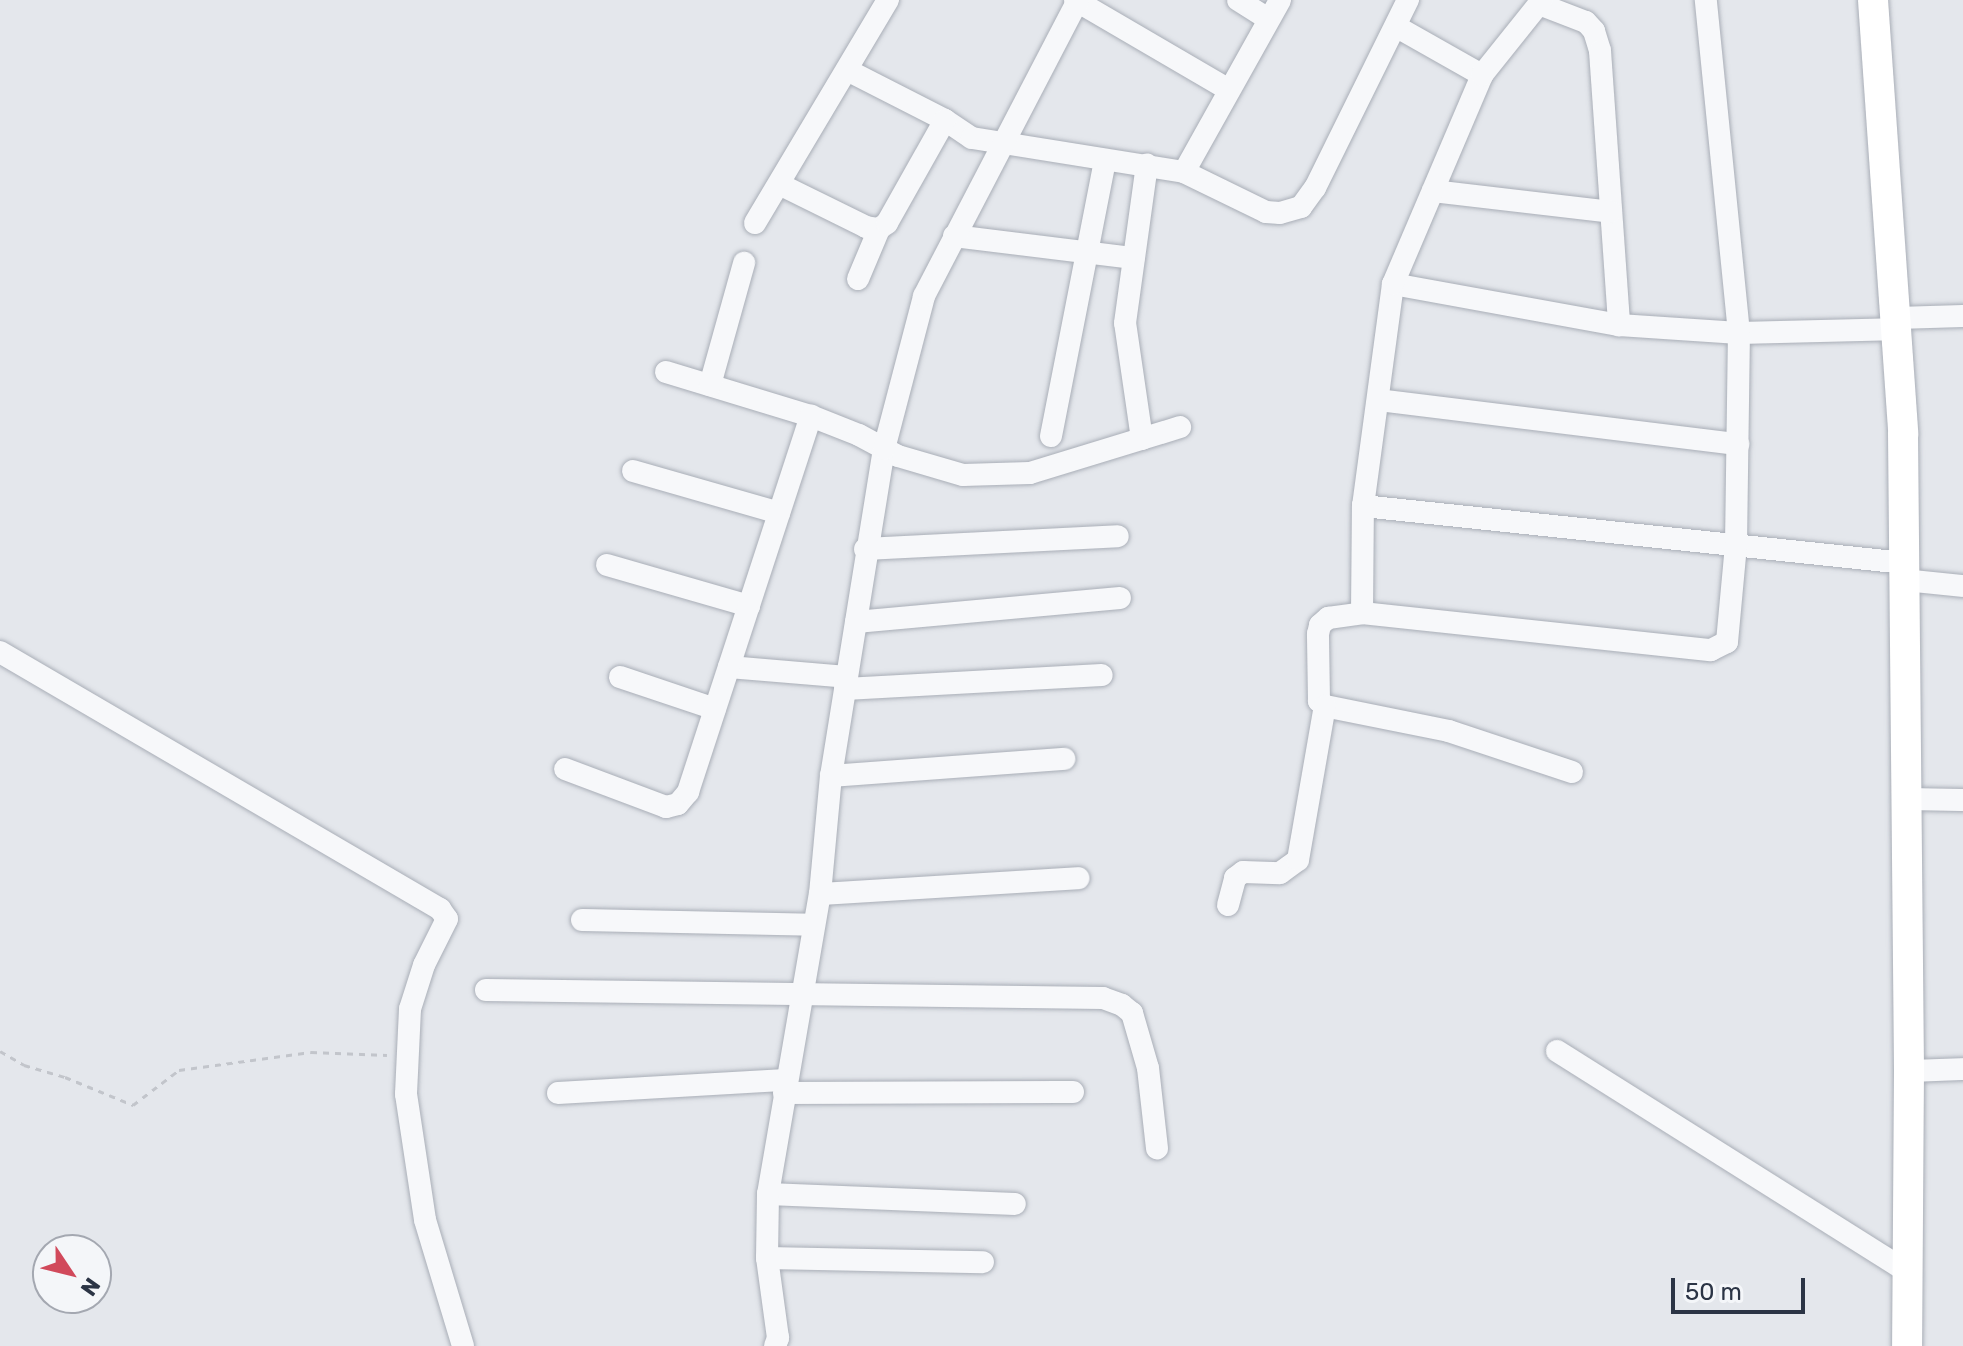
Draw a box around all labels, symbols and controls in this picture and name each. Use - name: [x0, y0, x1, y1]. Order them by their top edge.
- north arrow: [32, 1234, 112, 1314]
- scale bar: [1675, 1262, 1809, 1312]
- text: N: [75, 1273, 106, 1301]
- text: 50 m: [1685, 1278, 1742, 1306]

